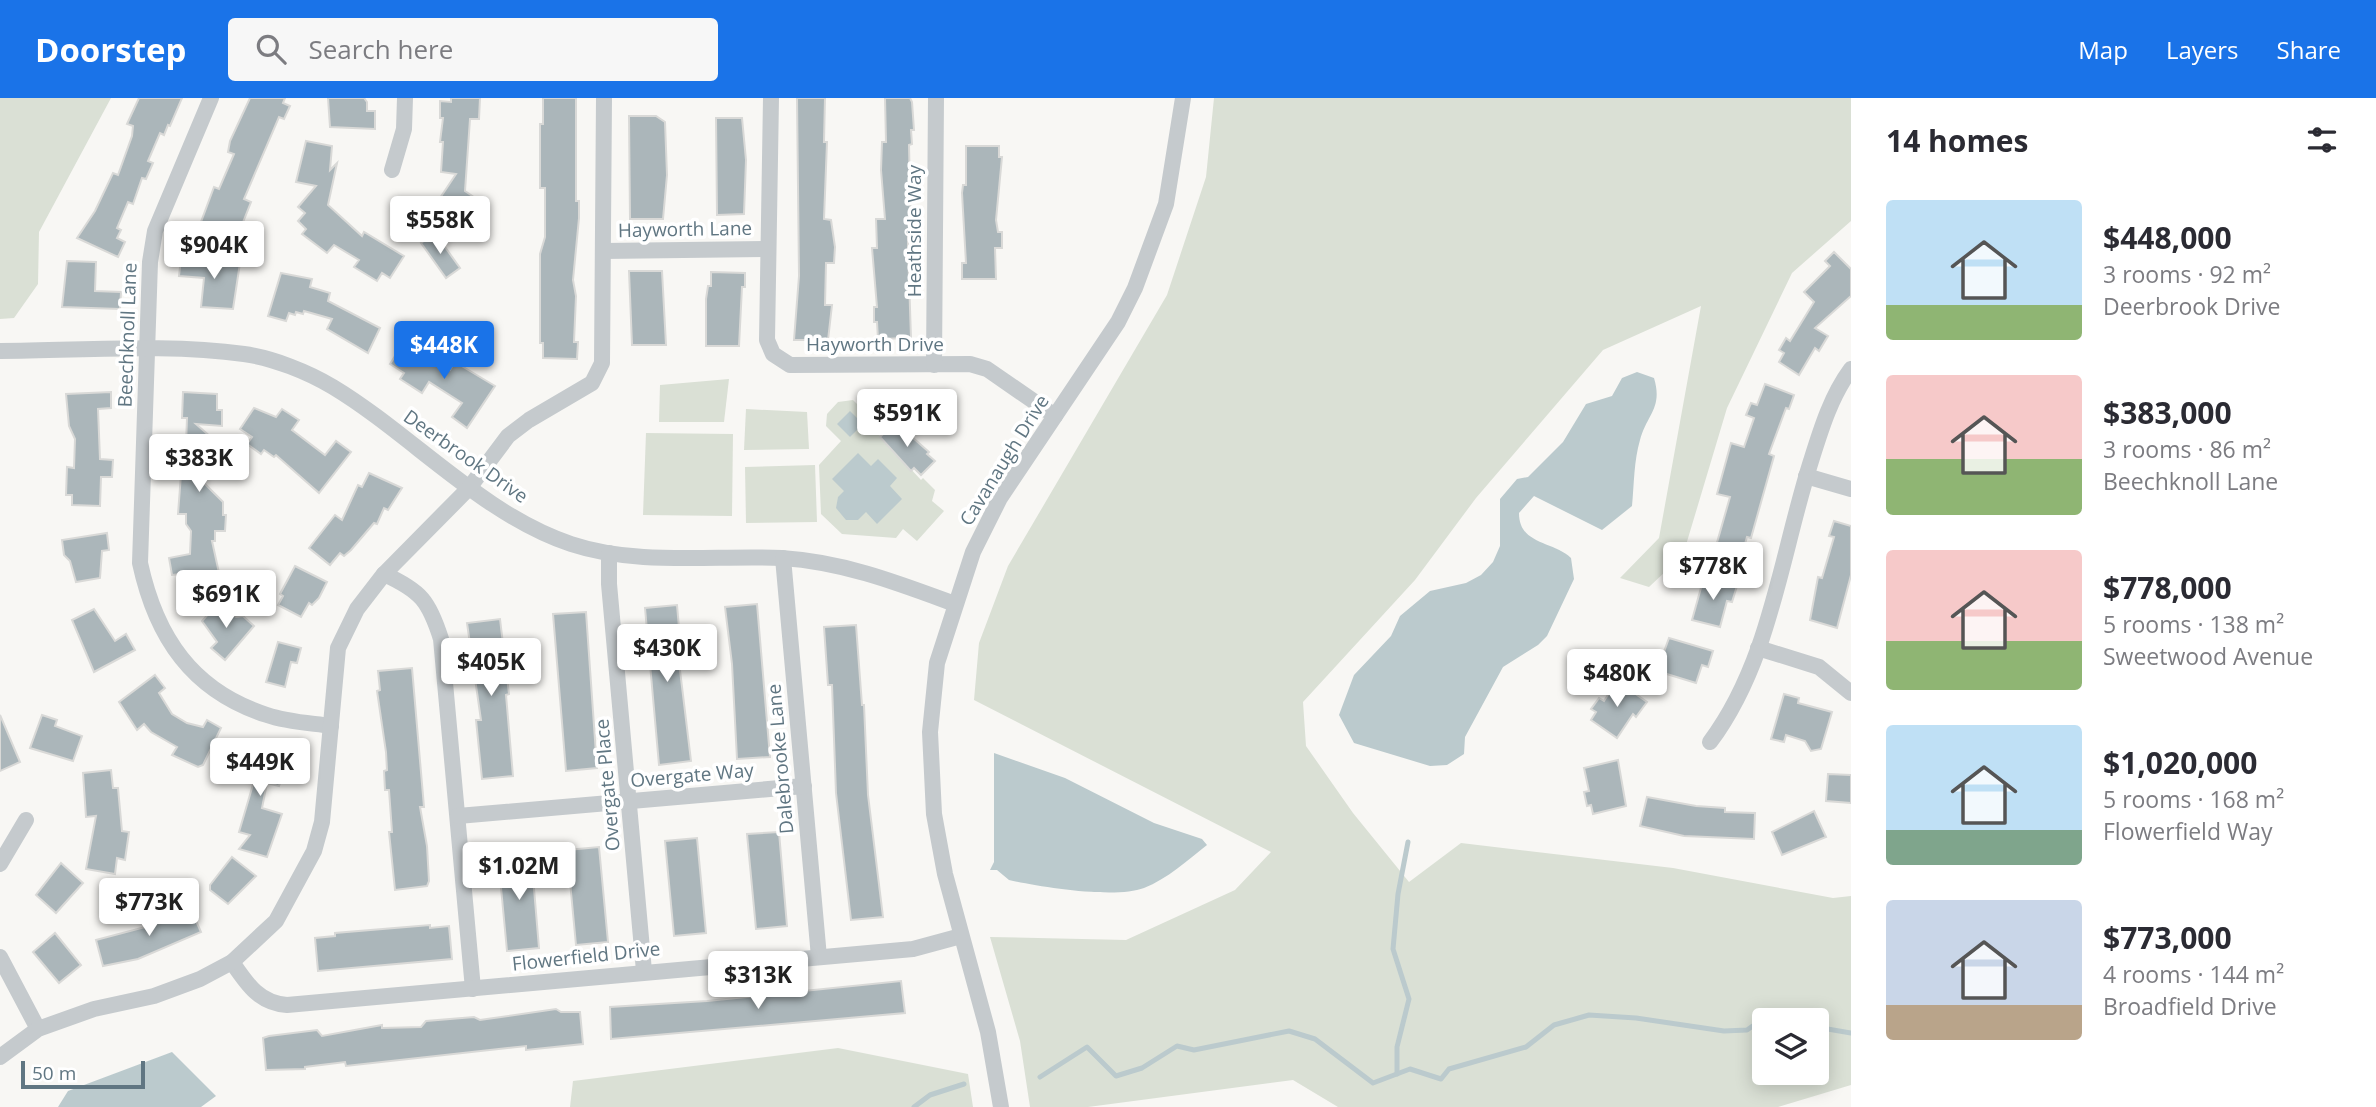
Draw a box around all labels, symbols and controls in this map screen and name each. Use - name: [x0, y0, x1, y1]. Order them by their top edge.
- search box: [228, 18, 718, 81]
- text: Doorstep: [35, 27, 186, 72]
- icon: search: [252, 30, 290, 68]
- text: Search here: [308, 31, 453, 67]
- text: Map: [2078, 33, 2128, 66]
- text: Layers: [2166, 33, 2239, 66]
- text: Share: [2277, 33, 2341, 66]
- text: 14 homes: [1886, 120, 2029, 161]
- icon: filters: [2303, 121, 2341, 159]
- street label: Heathside Way: [901, 164, 927, 297]
- pin: $558K: [391, 197, 489, 256]
- text: $558K: [406, 203, 474, 235]
- street label: Hayworth Lane: [618, 215, 752, 243]
- text: $448,000: [2103, 217, 2232, 258]
- pin: $904K: [165, 222, 263, 281]
- text: $904K: [180, 228, 248, 260]
- icon: home: [1942, 228, 2026, 312]
- text: 3 rooms · 92 m²: [2103, 258, 2271, 290]
- street label: Beechknoll Lane: [111, 262, 143, 408]
- text: Deerbrook Drive: [2103, 290, 2280, 322]
- pin: $448K: [395, 322, 493, 381]
- text: $448K: [410, 328, 478, 360]
- street label: Hayworth Drive: [806, 331, 944, 357]
- pin: $591K: [858, 390, 956, 449]
- street label: Cavanaugh Drive: [953, 390, 1055, 530]
- text: $383,000: [2103, 392, 2232, 433]
- text: $591K: [873, 396, 941, 428]
- street label: Deerbrook Drive: [399, 403, 533, 509]
- icon: home: [1942, 403, 2026, 487]
- text: 3 rooms · 86 m²: [2103, 433, 2271, 465]
- pin: $383K: [150, 434, 248, 494]
- text: $383K: [165, 441, 233, 473]
- text: Beechknoll Lane: [2103, 465, 2278, 497]
- pin: $778K: [1664, 542, 1762, 602]
- text: $778K: [1679, 549, 1747, 581]
- text: $778,000: [2103, 567, 2232, 608]
- pin: $691K: [177, 570, 275, 630]
- text: $691K: [192, 577, 260, 609]
- icon: home: [1942, 578, 2026, 662]
- text: 5 rooms · 138 m²: [2103, 608, 2284, 640]
- pin: $430K: [618, 624, 716, 684]
- text: $430K: [633, 631, 701, 663]
- pin: $405K: [442, 638, 540, 698]
- text: Sweetwood Avenue: [2103, 640, 2313, 672]
- text: $405K: [457, 645, 525, 677]
- pin: $480K: [1568, 650, 1666, 709]
- text: $480K: [1583, 656, 1651, 688]
- street label: Dalebrooke Lane: [760, 683, 800, 835]
- street label: Overgate Place: [588, 718, 626, 852]
- pin: $449K: [211, 738, 309, 798]
- text: $1,020,000: [2103, 742, 2257, 783]
- text: $449K: [226, 745, 294, 777]
- icon: home: [1942, 753, 2026, 837]
- street label: Overgate Way: [629, 757, 755, 793]
- text: 5 rooms · 168 m²: [2103, 783, 2284, 815]
- text: Flowerfield Way: [2103, 815, 2273, 847]
- pin: $1.02M: [462, 842, 576, 902]
- text: $1.02M: [479, 849, 559, 881]
- pin: $773K: [100, 878, 198, 938]
- text: $773K: [115, 885, 183, 917]
- text: $773,000: [2103, 917, 2232, 958]
- icon: home: [1942, 928, 2026, 1012]
- street label: Flowerfield Drive: [511, 935, 661, 977]
- pin: $313K: [709, 951, 807, 1011]
- text: $313K: [724, 958, 792, 990]
- text: 4 rooms · 144 m²: [2103, 958, 2284, 990]
- text: Broadfield Drive: [2103, 990, 2277, 1022]
- map controls: [1752, 1008, 1829, 1085]
- button: layers: [1752, 1008, 1829, 1085]
- scale bar: [21, 1058, 145, 1090]
- text: 50 m: [32, 1060, 76, 1086]

